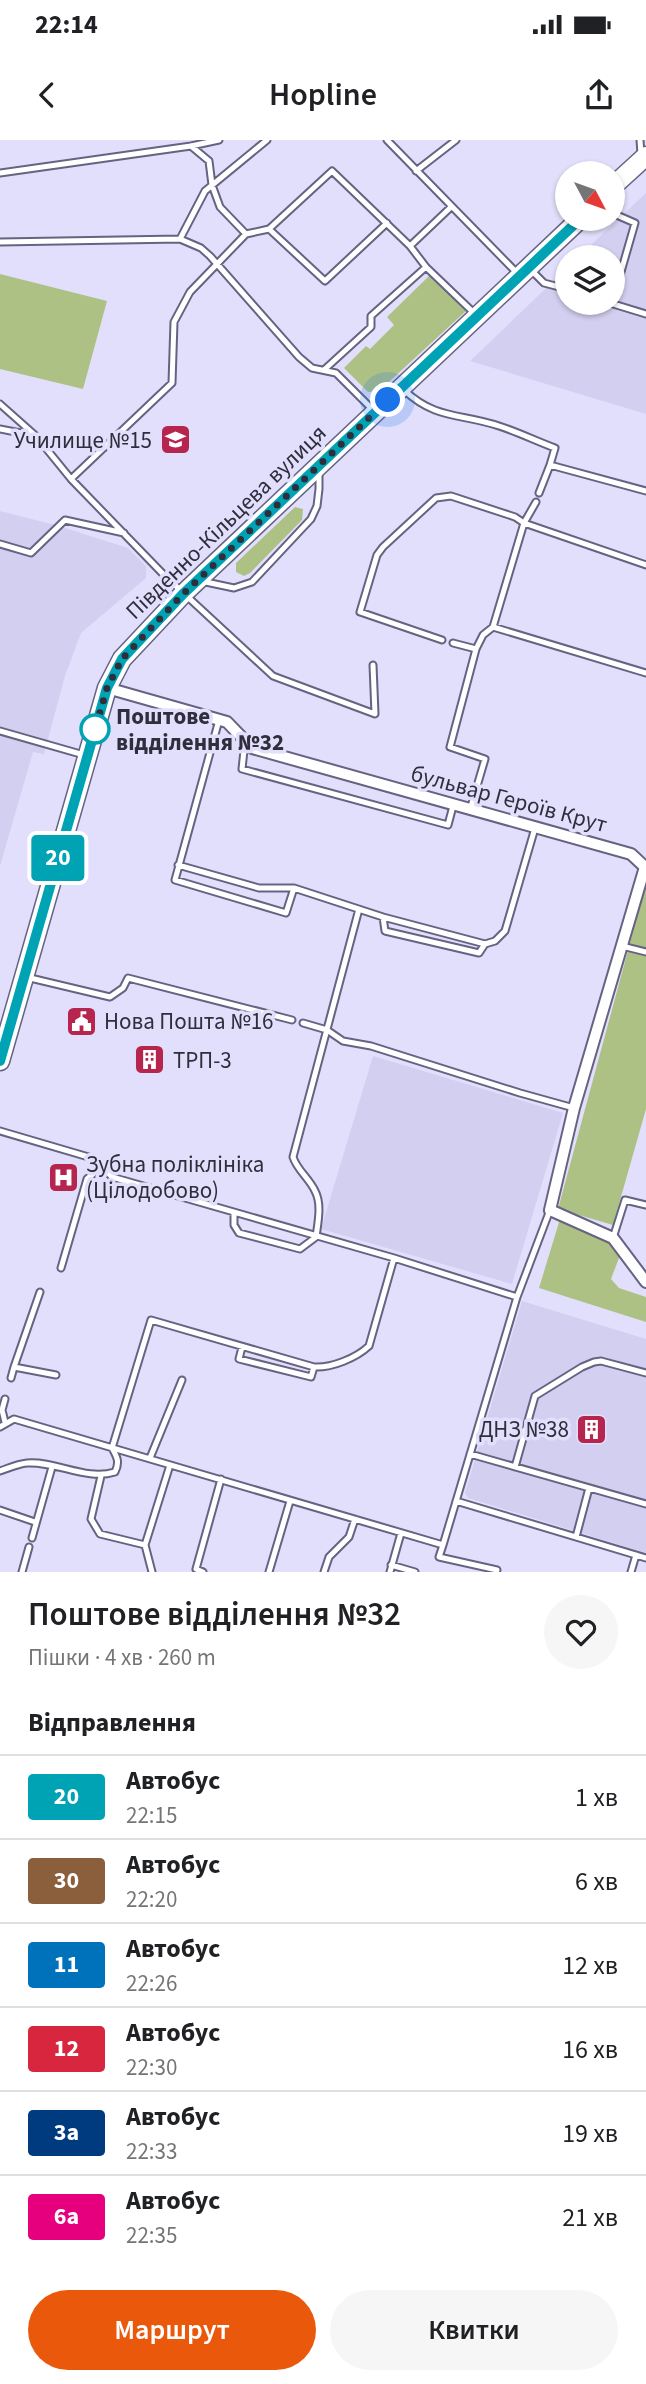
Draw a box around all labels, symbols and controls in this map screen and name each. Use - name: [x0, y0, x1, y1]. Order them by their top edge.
- text: 22:14: [35, 6, 98, 43]
- text: Hopline: [269, 72, 377, 118]
- icon: back: [28, 76, 66, 114]
- icon: share: [580, 76, 618, 114]
- north arrow: [555, 161, 625, 231]
- map controls: [555, 161, 625, 315]
- button: layers: [555, 245, 625, 315]
- your location: [370, 382, 405, 417]
- street label: Південно-Кільцева вулиця: [118, 417, 334, 627]
- school or university icon: Училище №15: [158, 423, 192, 457]
- place label: Училище №15: [14, 424, 152, 457]
- place label: Поштове відділення №32: [116, 700, 284, 759]
- marker: Поштове відділення №32: [80, 714, 110, 744]
- street label: бульвар Героїв Крут: [407, 757, 611, 841]
- line badge: 20: [27, 835, 90, 881]
- text: 20: [45, 840, 71, 875]
- public building icon: Нова Пошта №16: [64, 1004, 98, 1038]
- place label: Нова Пошта №16: [104, 1005, 274, 1038]
- building icon: ТРП-3: [133, 1043, 167, 1077]
- place label: ТРП-3: [173, 1044, 232, 1077]
- place label: Зубна поліклініка (Цілодобово): [86, 1148, 264, 1207]
- hospital icon: Зубна поліклініка (Цілодобово): [46, 1160, 80, 1194]
- building icon: ДНЗ №38: [575, 1412, 609, 1446]
- place label: ДНЗ №38: [479, 1413, 569, 1446]
- text: Поштове відділення №32: [28, 1591, 401, 1638]
- button: heart: [544, 1595, 618, 1669]
- text: Пішки · 4 хв · 260 m: [28, 1641, 216, 1674]
- text: Відправлення: [28, 1704, 196, 1741]
- text: Автобус: [126, 1762, 220, 1799]
- text: 20: [54, 1779, 79, 1814]
- text: 1 хв: [575, 1779, 618, 1816]
- text: 22:15: [126, 1799, 177, 1832]
- text: Автобус: [126, 1846, 220, 1883]
- text: 30: [54, 1863, 79, 1898]
- text: 6 хв: [575, 1863, 618, 1900]
- text: 22:20: [126, 1883, 177, 1916]
- text: Автобус: [126, 1930, 220, 1967]
- text: 11: [54, 1947, 79, 1982]
- text: 12 хв: [562, 1947, 618, 1984]
- text: 22:26: [126, 1967, 177, 2000]
- text: Автобус: [126, 2014, 220, 2051]
- text: 12: [54, 2031, 79, 2066]
- text: 16 хв: [562, 2031, 618, 2068]
- text: 22:30: [126, 2051, 177, 2084]
- text: Автобус: [126, 2098, 220, 2135]
- text: 3а: [54, 2115, 79, 2150]
- text: 19 хв: [562, 2115, 618, 2152]
- text: 22:33: [126, 2135, 177, 2168]
- text: Автобус: [126, 2182, 220, 2219]
- text: 6а: [54, 2199, 79, 2234]
- text: 21 хв: [562, 2199, 618, 2236]
- text: 22:35: [126, 2219, 177, 2252]
- button: Маршрут: [28, 2290, 316, 2370]
- button: Квитки: [330, 2290, 618, 2370]

